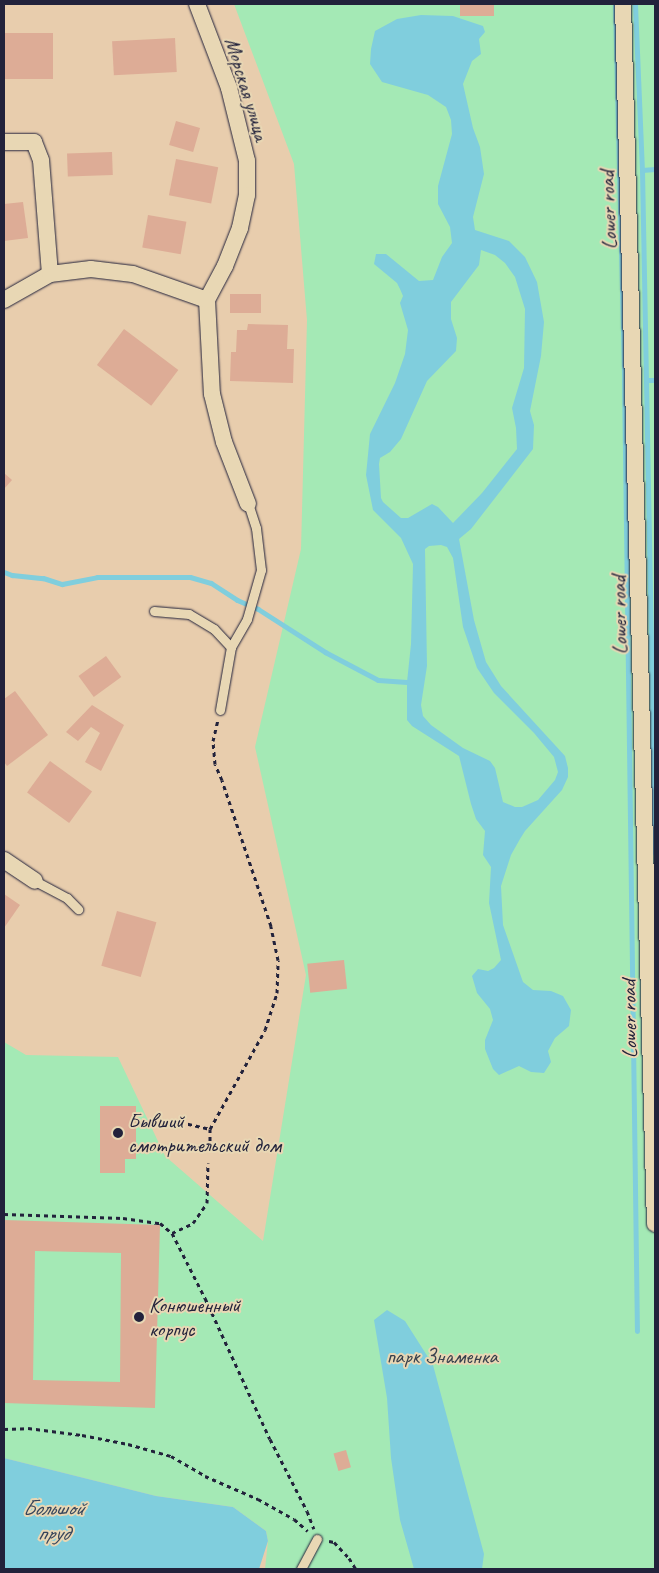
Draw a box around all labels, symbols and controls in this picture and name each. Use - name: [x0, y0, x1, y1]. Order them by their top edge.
- street label: Морская улица: [219, 34, 275, 144]
- street label: Lower road: [594, 171, 622, 249]
- street label: Lower road: [606, 576, 632, 654]
- street label: Lower road: [616, 980, 642, 1058]
- place label: Бывший смотрительский дом: [128, 1108, 281, 1158]
- marker: Бывший смотрительский дом: [112, 1127, 124, 1139]
- place label: Конюшенный корпус: [149, 1292, 240, 1342]
- marker: Конюшенный корпус: [133, 1311, 145, 1323]
- park label: парк Знаменка: [386, 1343, 498, 1369]
- water label: Большой пруд: [22, 1495, 84, 1546]

